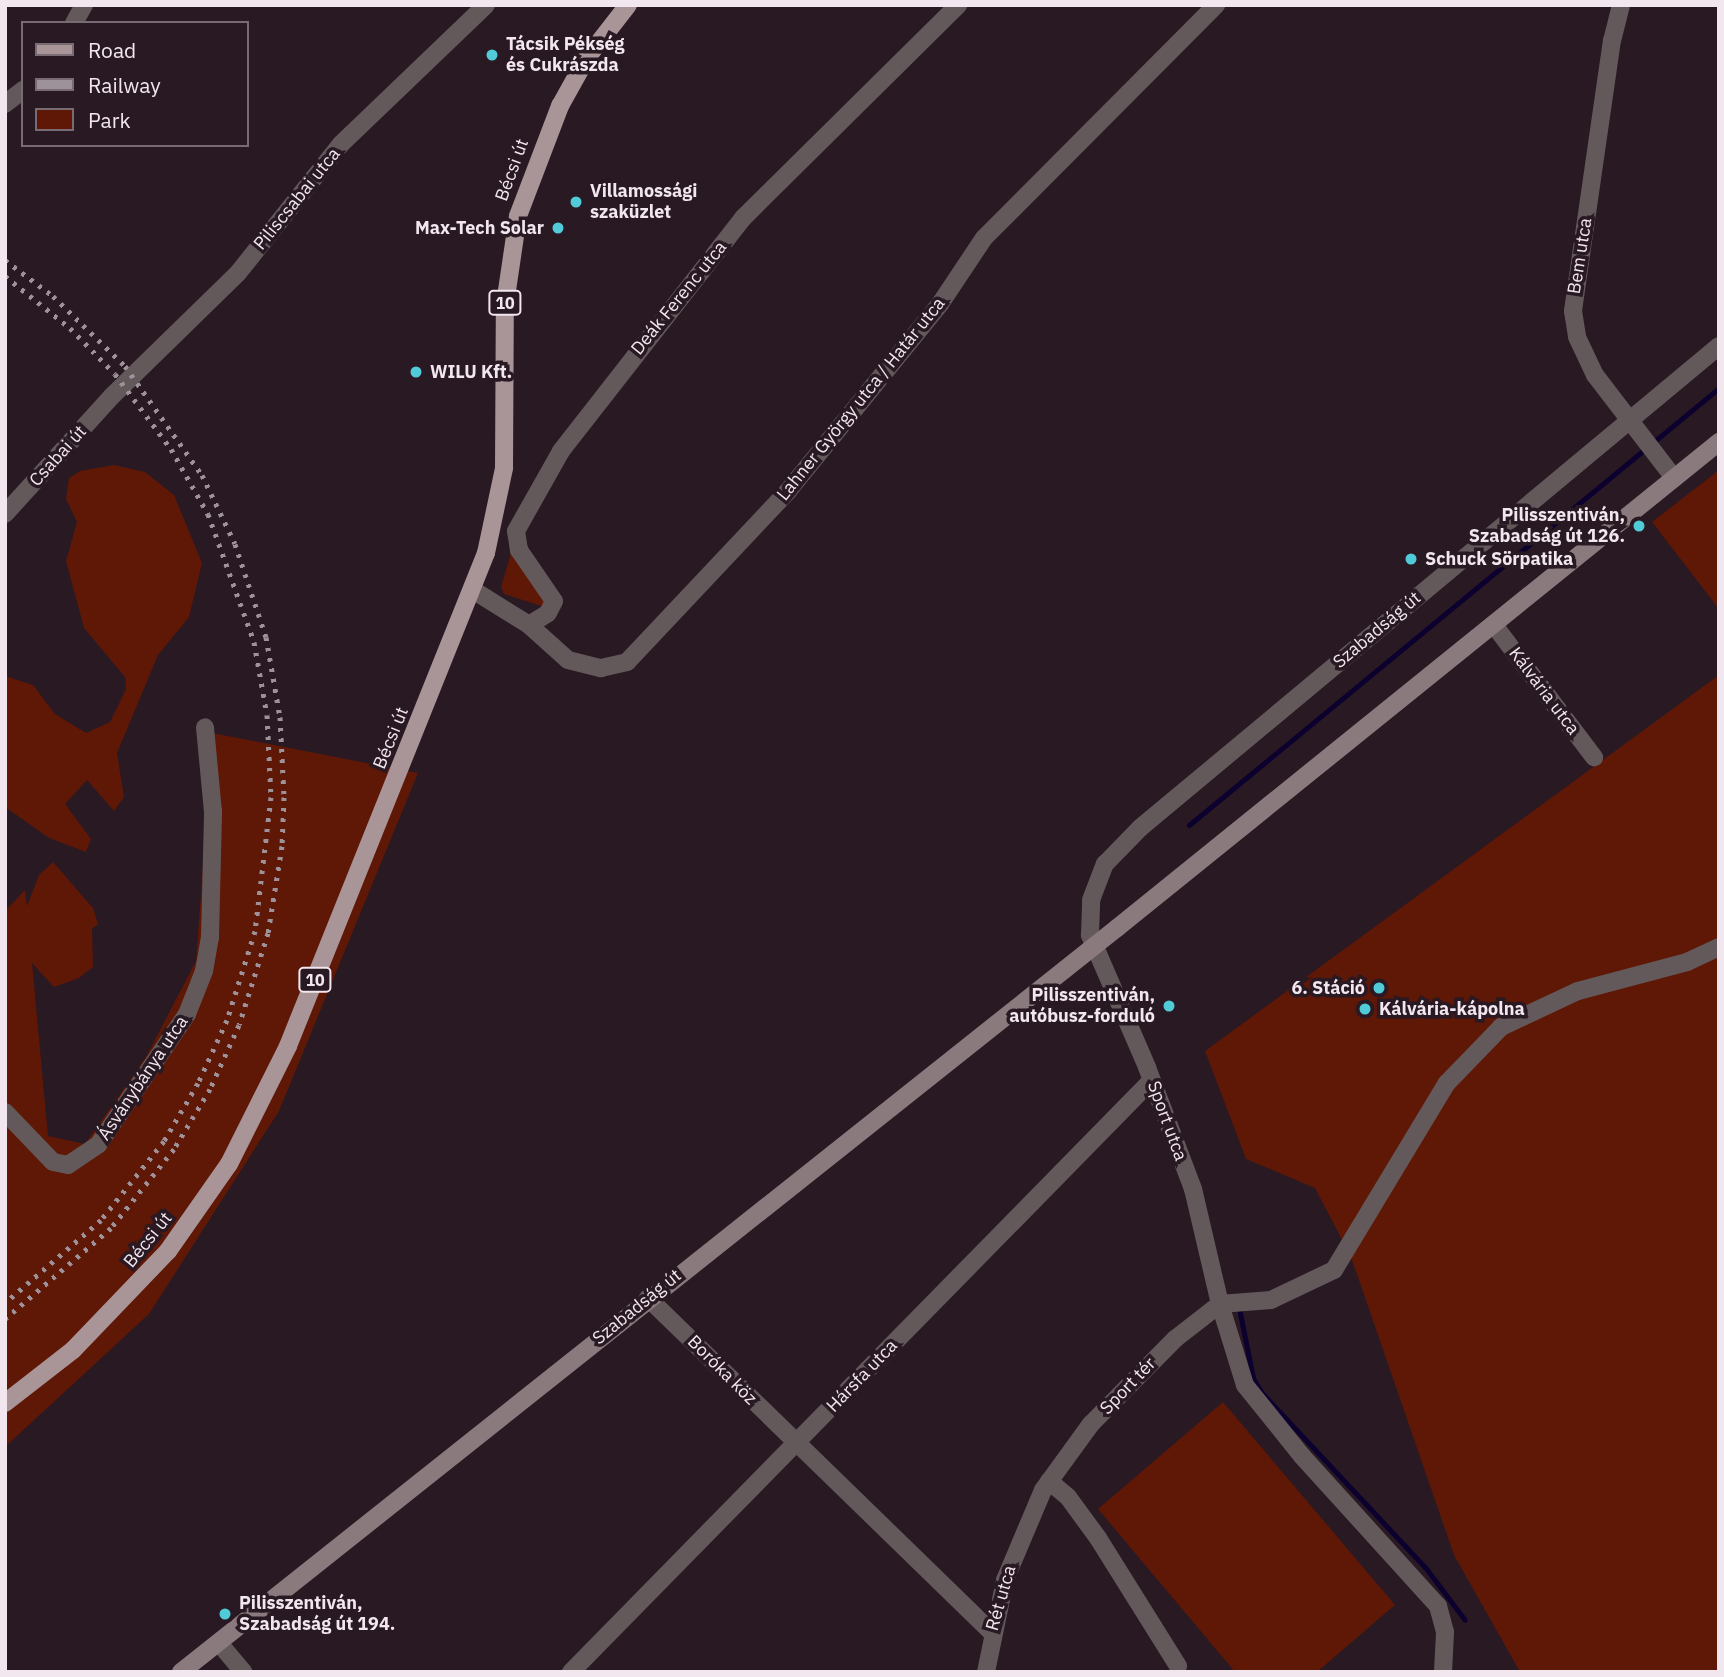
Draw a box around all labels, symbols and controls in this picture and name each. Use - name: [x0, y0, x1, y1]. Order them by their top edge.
- legend: [21, 21, 248, 147]
- place label: Tácsik Pékség és Cukrászda: [506, 34, 625, 76]
- text: Road: [88, 36, 136, 64]
- marker: Tácsik Pékség és Cukrászda: [484, 47, 500, 63]
- text: Railway: [88, 71, 161, 99]
- text: Park: [88, 106, 131, 134]
- street label: Bécsi út: [491, 136, 533, 204]
- street label: Piliscsabai utca: [249, 144, 345, 254]
- place label: Villamossági szaküzlet: [590, 181, 697, 224]
- marker: Villamossági szaküzlet: [568, 194, 584, 210]
- street label: Bem utca: [1563, 216, 1597, 296]
- place label: Max-Tech Solar: [415, 217, 544, 239]
- marker: Max-Tech Solar: [550, 220, 566, 236]
- street label: Deák Ferenc utca: [627, 237, 731, 359]
- road number: 10: [488, 290, 522, 316]
- street label: Lahner György utca / Határ utca: [772, 293, 950, 505]
- place label: WILU Kft.: [430, 361, 512, 383]
- marker: WILU Kft.: [408, 364, 424, 380]
- street label: Csabai út: [25, 421, 91, 491]
- place label: Pilisszentiván, Szabadság út 126.: [1469, 505, 1625, 548]
- marker: Pilisszentiván, Szabadság út 126.: [1631, 518, 1647, 534]
- place label: Schuck Sörpatika: [1425, 548, 1573, 570]
- marker: Schuck Sörpatika: [1403, 551, 1419, 567]
- street label: Szabadság út: [1329, 587, 1425, 673]
- street label: Kálvária utca: [1504, 643, 1584, 739]
- street label: Bécsi út: [369, 704, 413, 772]
- road number: 10: [298, 968, 332, 992]
- place label: 6. Stáció: [1291, 977, 1365, 999]
- marker: 6. Stáció: [1371, 980, 1387, 996]
- place label: Pilisszentiván, autóbusz-forduló: [1009, 985, 1155, 1028]
- marker: Pilisszentiván, autóbusz-forduló: [1161, 998, 1177, 1014]
- place label: Kálvária-kápolna: [1379, 998, 1525, 1020]
- marker: Kálvária-kápolna: [1357, 1001, 1373, 1017]
- street label: Ásványbánya utca: [93, 1012, 193, 1144]
- street label: Sport utca: [1143, 1078, 1191, 1164]
- street label: Bécsi út: [119, 1208, 177, 1272]
- street label: Szabadság út: [588, 1265, 686, 1349]
- street label: Boróka köz: [683, 1331, 761, 1409]
- street label: Hársfa utca: [822, 1335, 902, 1417]
- street label: Sport tér: [1096, 1353, 1160, 1419]
- street label: Rét utca: [981, 1563, 1021, 1633]
- place label: Pilisszentiván, Szabadság út 194.: [239, 1593, 395, 1636]
- marker: Pilisszentiván, Szabadság út 194.: [217, 1606, 233, 1622]

